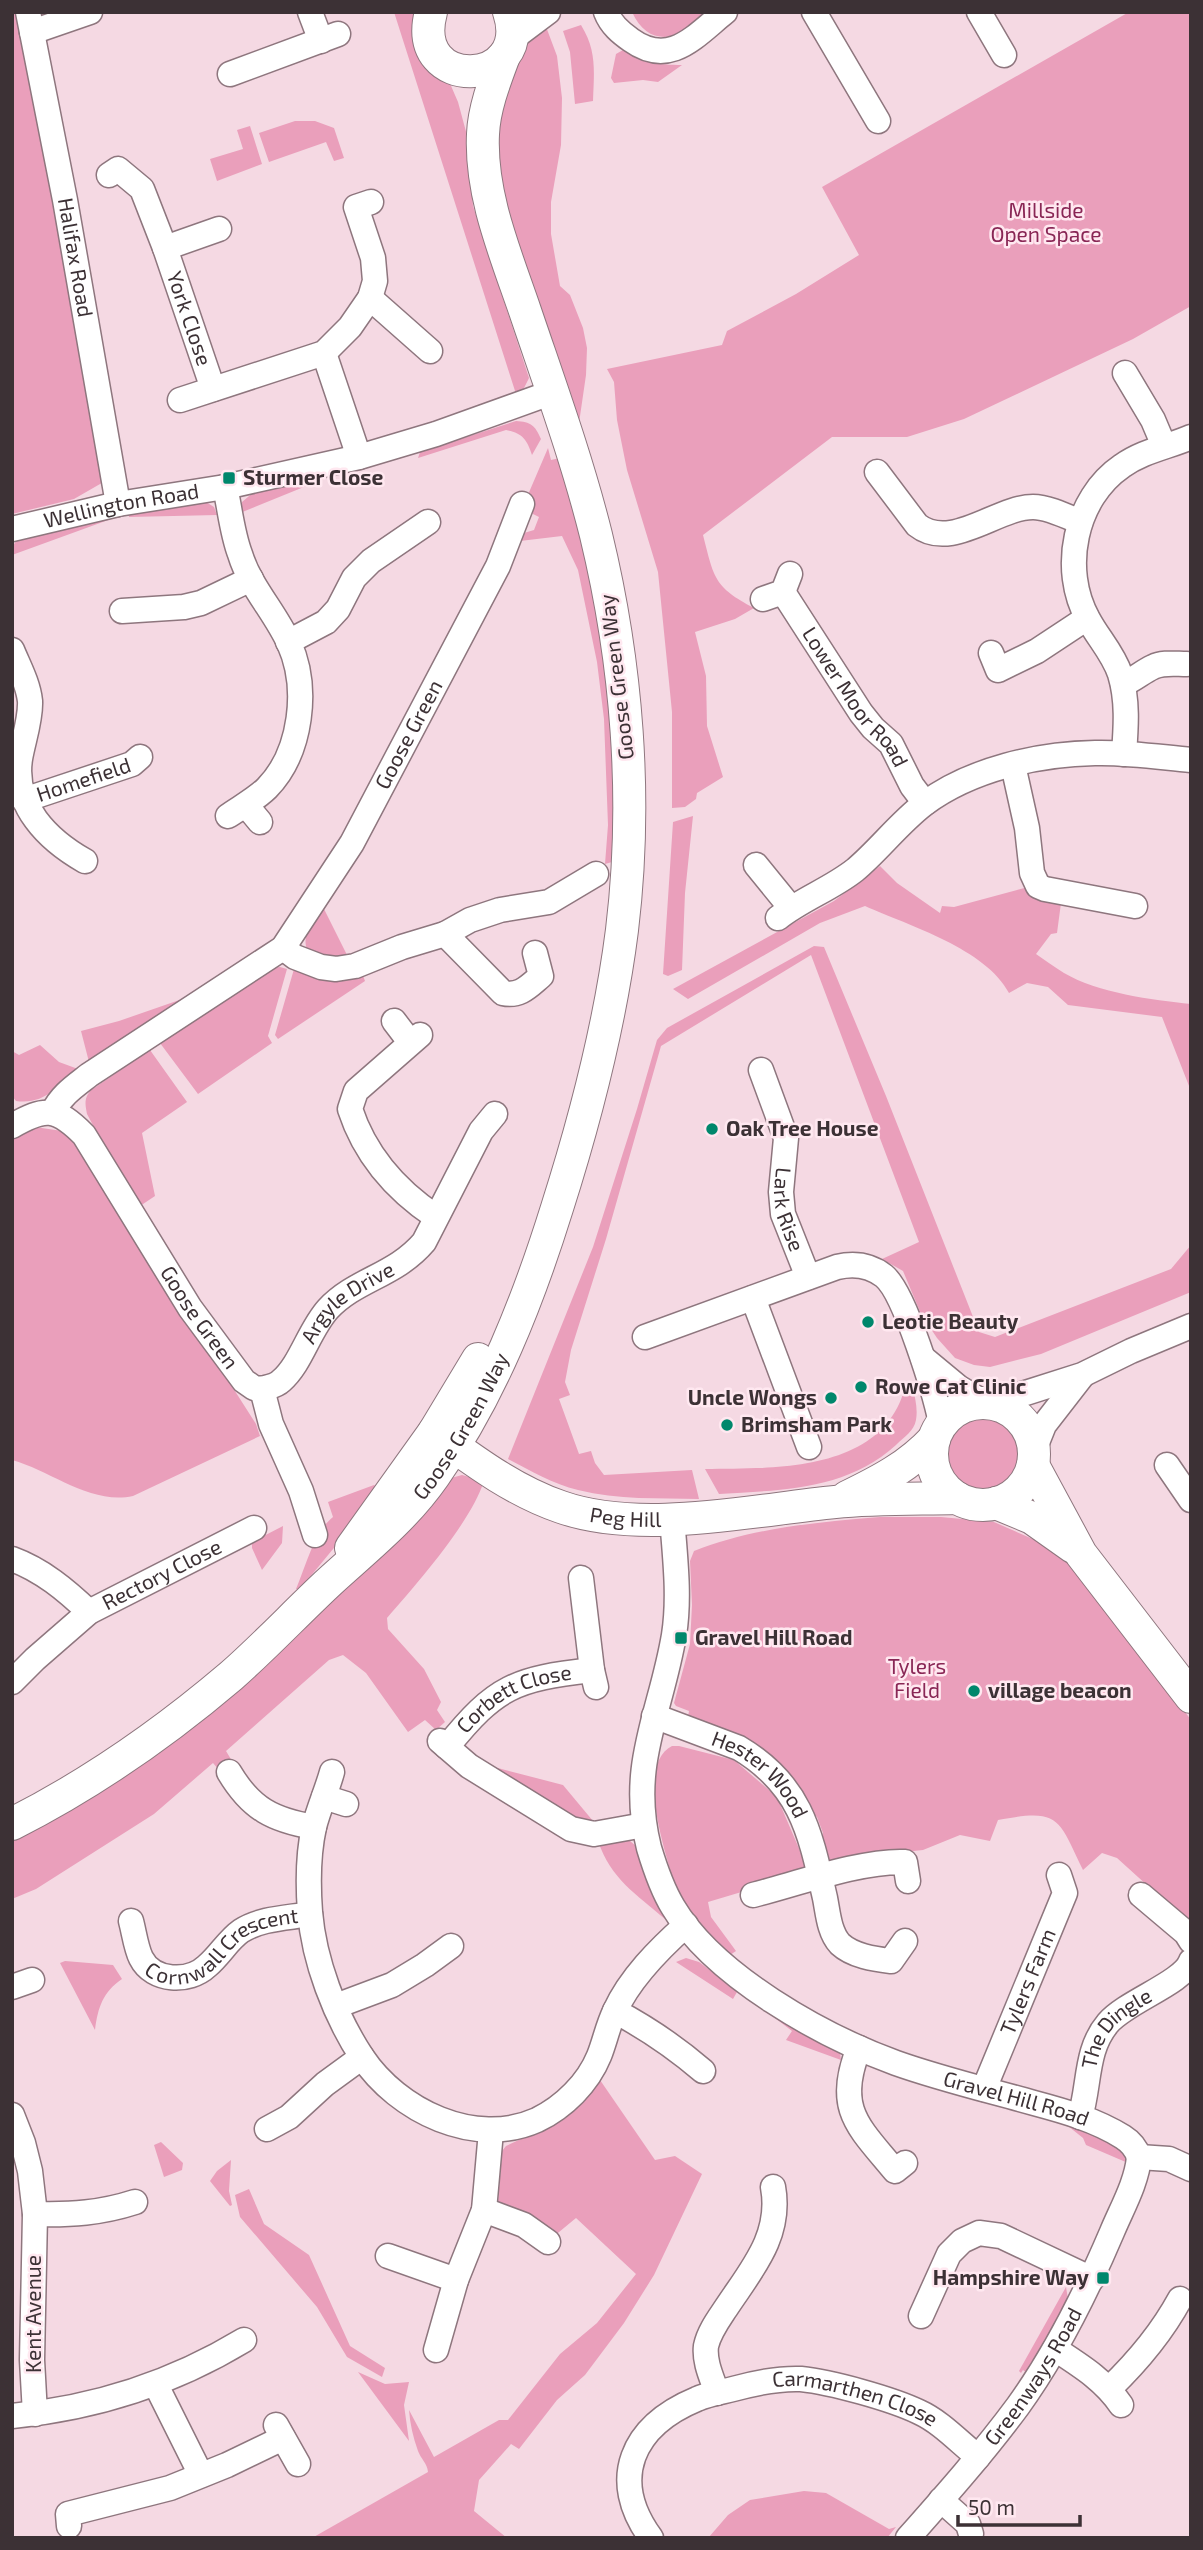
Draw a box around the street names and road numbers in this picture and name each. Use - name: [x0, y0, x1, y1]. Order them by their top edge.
- street label: Halifax Road: [54, 196, 99, 319]
- street label: York Close: [163, 268, 218, 369]
- street label: Wellington Road: [41, 477, 201, 532]
- street label: Goose Green Way: [593, 593, 638, 761]
- street label: Lower Moor Road: [798, 622, 914, 771]
- street label: Goose Green: [369, 675, 447, 793]
- street label: Homefield: [33, 751, 134, 806]
- street label: Lark Rise: [770, 1166, 810, 1255]
- street label: Argyle Drive: [295, 1256, 398, 1347]
- street label: Goose Green: [156, 1261, 245, 1373]
- street label: Goose Green Way: [407, 1348, 513, 1504]
- street label: Peg Hill: [588, 1501, 662, 1531]
- street label: Rectory Close: [98, 1533, 225, 1614]
- street label: Corbett Close: [450, 1659, 573, 1738]
- street label: Hester Wood: [709, 1725, 814, 1822]
- street label: Cornwall Crescent: [141, 1902, 300, 1989]
- street label: Tylers Farm: [994, 1925, 1060, 2038]
- street label: The Dingle: [1075, 1982, 1155, 2071]
- street label: Gravel Hill Road: [941, 2065, 1093, 2130]
- street label: Kent Avenue: [20, 2255, 45, 2373]
- street label: Greenways Road: [978, 2303, 1086, 2450]
- street label: Carmarthen Close: [771, 2365, 943, 2431]

